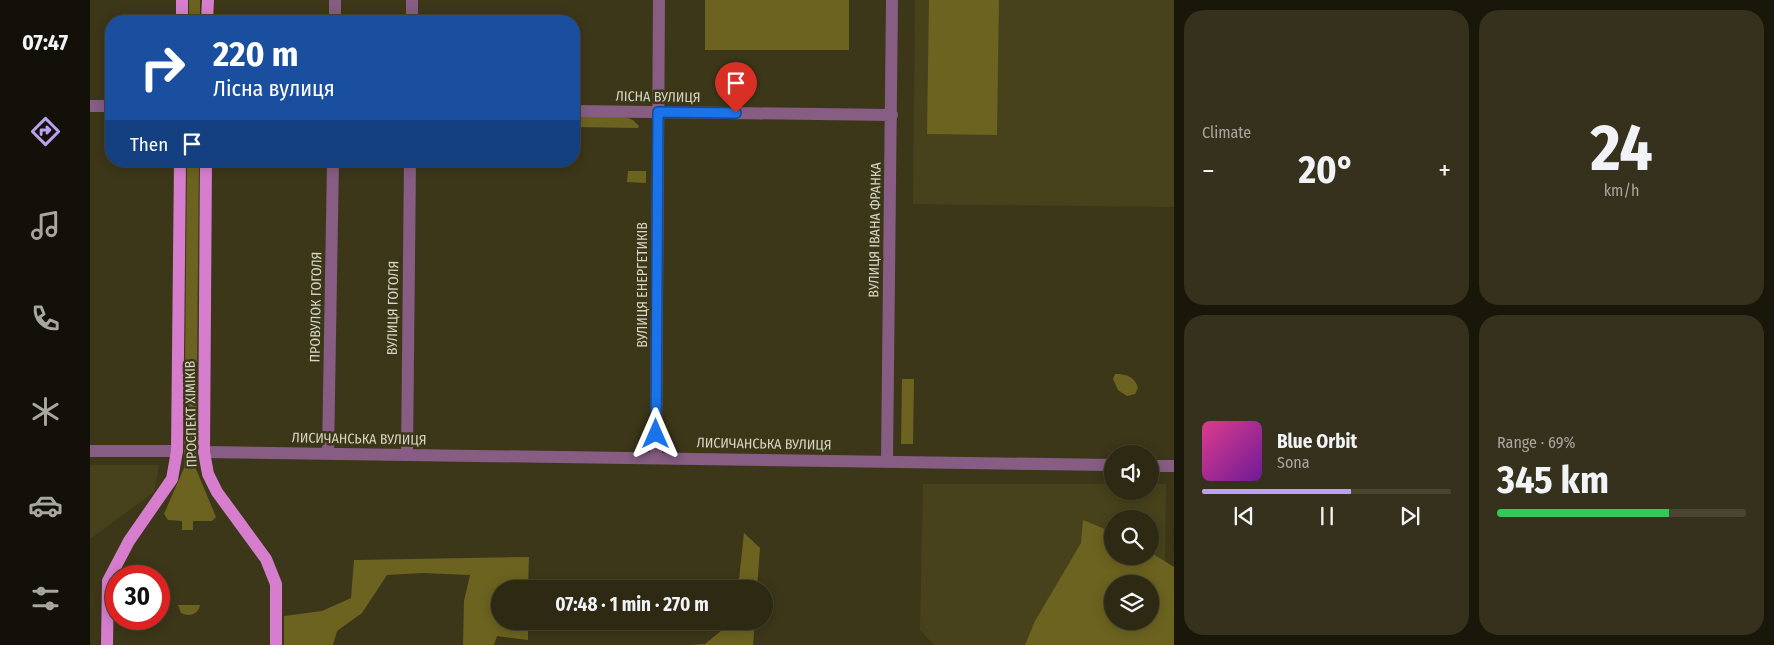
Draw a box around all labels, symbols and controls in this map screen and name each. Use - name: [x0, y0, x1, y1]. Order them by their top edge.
- text: 07:47: [22, 29, 68, 56]
- text: 220 m: [213, 33, 299, 75]
- icon: right: [130, 35, 195, 100]
- pin: [715, 62, 757, 113]
- icon: arrive: [722, 69, 750, 97]
- text: Лісна вулиця: [213, 75, 335, 102]
- street label: ЛІСНА ВУЛИЦЯ: [615, 88, 701, 106]
- text: 24: [1590, 109, 1653, 187]
- icon: directions: [28, 114, 63, 149]
- text: Climate: [1202, 123, 1251, 142]
- icon: arrive: [178, 130, 206, 158]
- text: Then: [130, 133, 168, 156]
- text: 20°: [1298, 147, 1355, 193]
- text: −: [1202, 154, 1215, 187]
- text: +: [1438, 154, 1451, 187]
- street label: ВУЛИЦЯ ІВАНА ФРАНКА: [865, 162, 885, 298]
- text: km/h: [1604, 181, 1639, 200]
- icon: music: [28, 208, 63, 243]
- street label: ВУЛИЦЯ ЕНЕРГЕТИКІВ: [634, 222, 651, 348]
- street label: ПРОВУЛОК ГОГОЛЯ: [307, 252, 325, 362]
- street label: ВУЛИЦЯ ГОГОЛЯ: [384, 261, 402, 355]
- icon: phone: [28, 301, 63, 336]
- street label: ПРОСПЕКТ ХІМІКІВ: [182, 360, 200, 468]
- icon: climate: [28, 394, 63, 429]
- position arrow: [629, 407, 681, 459]
- street label: ЛИСИЧАНСЬКА ВУЛИЦЯ: [291, 429, 427, 449]
- text: Blue Orbit: [1277, 430, 1357, 453]
- text: Range · 69%: [1497, 433, 1575, 452]
- street label: ЛИСИЧАНСЬКА ВУЛИЦЯ: [696, 434, 832, 454]
- map controls: [1104, 445, 1159, 630]
- button: sound: [1104, 445, 1159, 500]
- text: Sona: [1277, 453, 1310, 472]
- text: 345 km: [1497, 457, 1609, 503]
- icon: car: [28, 488, 63, 523]
- icon: previous: [1230, 502, 1258, 530]
- icon: pause: [1313, 502, 1341, 530]
- icon: next: [1396, 502, 1424, 530]
- button: search: [1104, 510, 1159, 565]
- speed limit sign: 30: [105, 565, 170, 630]
- button: layers: [1104, 575, 1159, 630]
- icon: filters: [28, 581, 63, 616]
- text: 07:48 · 1 min · 270 m: [555, 593, 709, 616]

